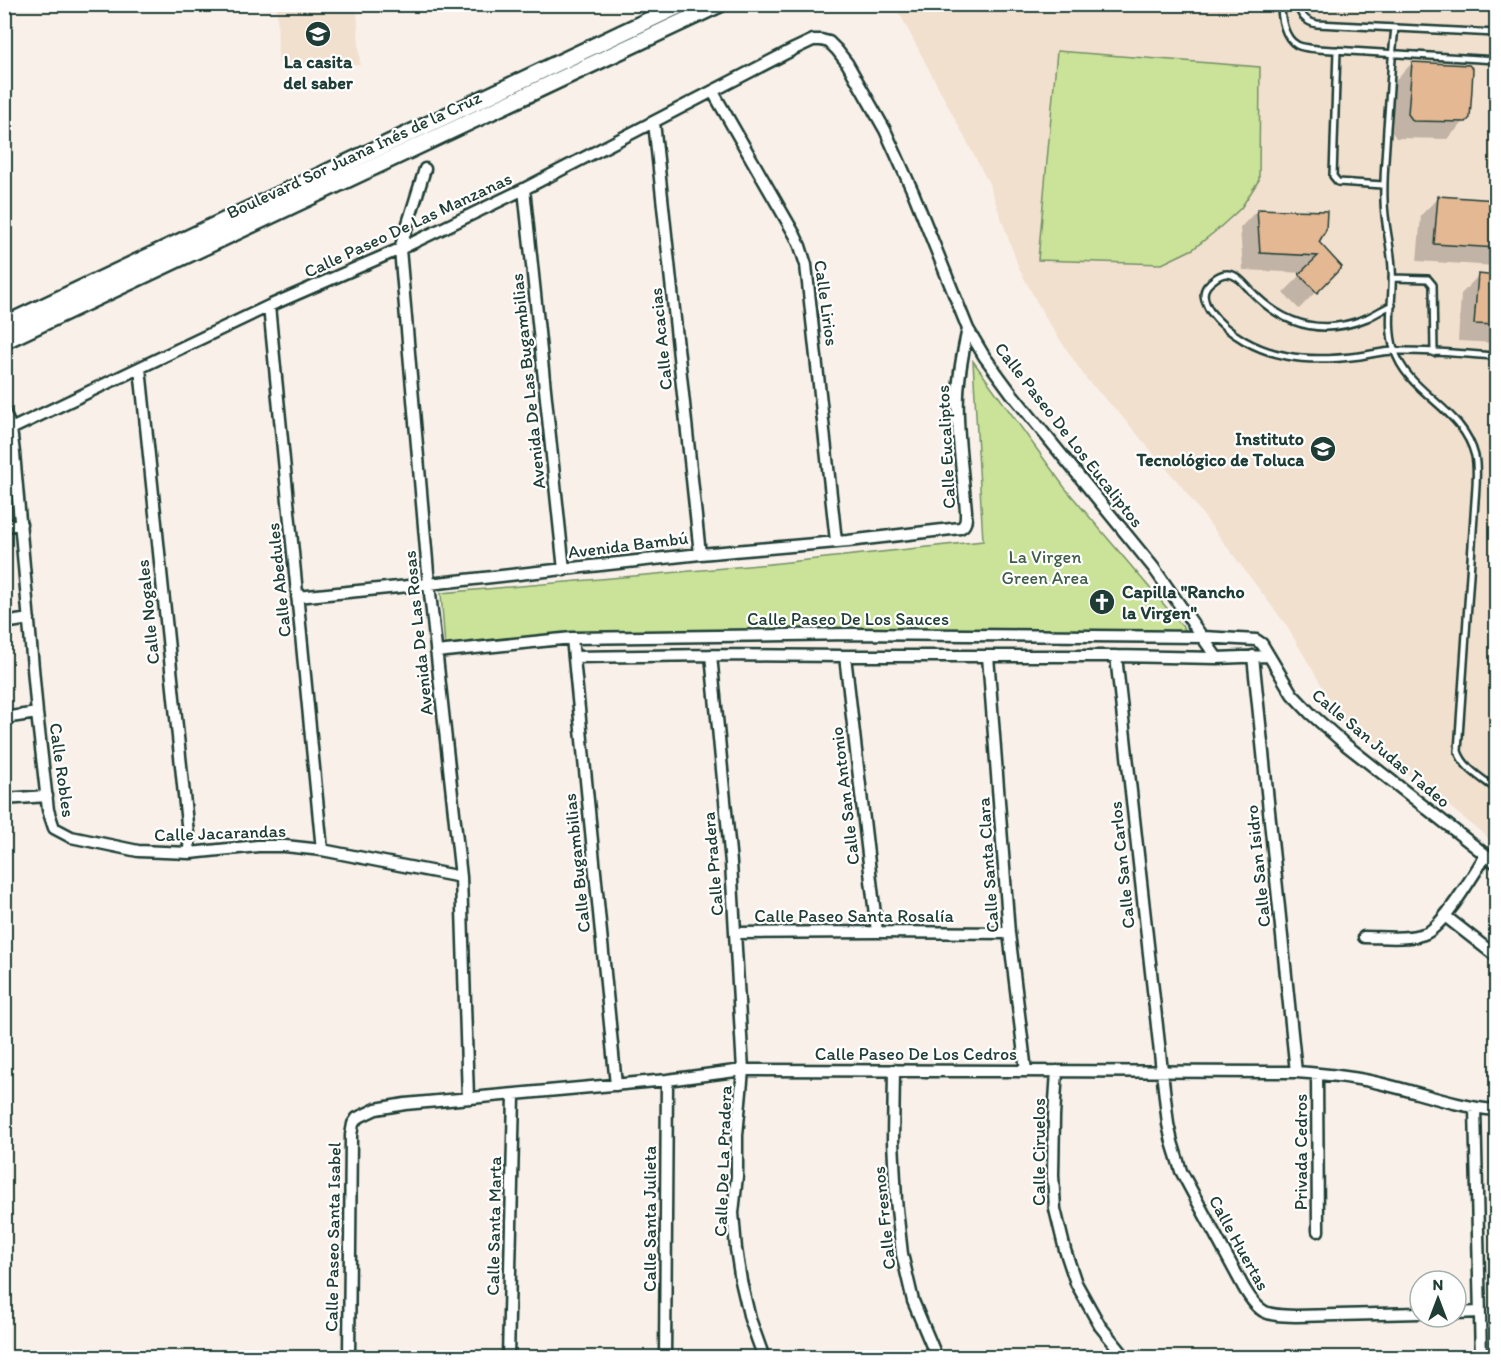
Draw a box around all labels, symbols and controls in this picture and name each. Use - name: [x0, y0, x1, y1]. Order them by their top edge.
- school or university icon: La casita del saber: [303, 19, 333, 49]
- place label: La casita del saber: [283, 51, 354, 94]
- street label: Boulevard Sor Juana Inés de la Cruz: [223, 86, 486, 224]
- street label: Calle Paseo De Las Manzanas: [301, 167, 515, 283]
- street label: Calle Lirios: [809, 259, 843, 347]
- street label: Avenida De Las Bugambilias: [506, 272, 550, 490]
- street label: Calle Acacias: [645, 287, 677, 391]
- street label: Calle Paseo De Los Eucaliptos: [990, 338, 1148, 532]
- street label: Calle Eucaliptos: [932, 385, 960, 509]
- place label: Instituto Tecnológico de Toluca: [1136, 428, 1304, 471]
- school or university icon: Instituto Tecnológico de Toluca: [1308, 434, 1338, 464]
- street label: Calle Abedules: [262, 522, 296, 638]
- street label: Avenida Bambú: [567, 527, 689, 563]
- park label: La Virgen Green Area: [1001, 546, 1089, 589]
- street label: Avenida De Las Rosas: [398, 549, 438, 717]
- street label: Calle Nogales: [132, 558, 164, 666]
- place label: Capilla "Rancho la Virgen": [1122, 581, 1245, 624]
- church icon: Capilla "Rancho la Virgen": [1087, 587, 1117, 617]
- street label: Calle Paseo De Los Sauces: [747, 608, 949, 630]
- street label: Calle San Judas Tadeo: [1307, 684, 1455, 812]
- street label: Calle Robles: [44, 721, 80, 819]
- street label: Calle San Antonio: [826, 726, 864, 866]
- street label: Calle Bugambilias: [559, 792, 595, 934]
- street label: Calle Santa Clara: [972, 796, 1004, 933]
- street label: Calle San Carlos: [1104, 800, 1140, 930]
- street label: Calle San Isidro: [1241, 804, 1275, 928]
- street label: Calle Pradera: [697, 811, 729, 917]
- street label: Calle Jacarandas: [154, 820, 286, 846]
- street label: Calle Paseo Santa Rosalía: [754, 905, 954, 927]
- street label: Calle Paseo De Los Cedros: [815, 1043, 1017, 1065]
- street label: Calle De La Pradera: [709, 1084, 737, 1237]
- street label: Privada Cedros: [1290, 1094, 1312, 1210]
- street label: Calle Ciruelos: [1028, 1098, 1050, 1206]
- street label: Calle Paseo Santa Isabel: [320, 1142, 346, 1332]
- street label: Calle Santa Julieta: [639, 1146, 661, 1292]
- street label: Calle Santa Marta: [482, 1155, 506, 1296]
- street label: Calle Fresnos: [868, 1165, 900, 1271]
- street label: Calle Huertas: [1204, 1191, 1274, 1295]
- north arrow: [1408, 1269, 1468, 1329]
- text: N: [1433, 1275, 1443, 1294]

